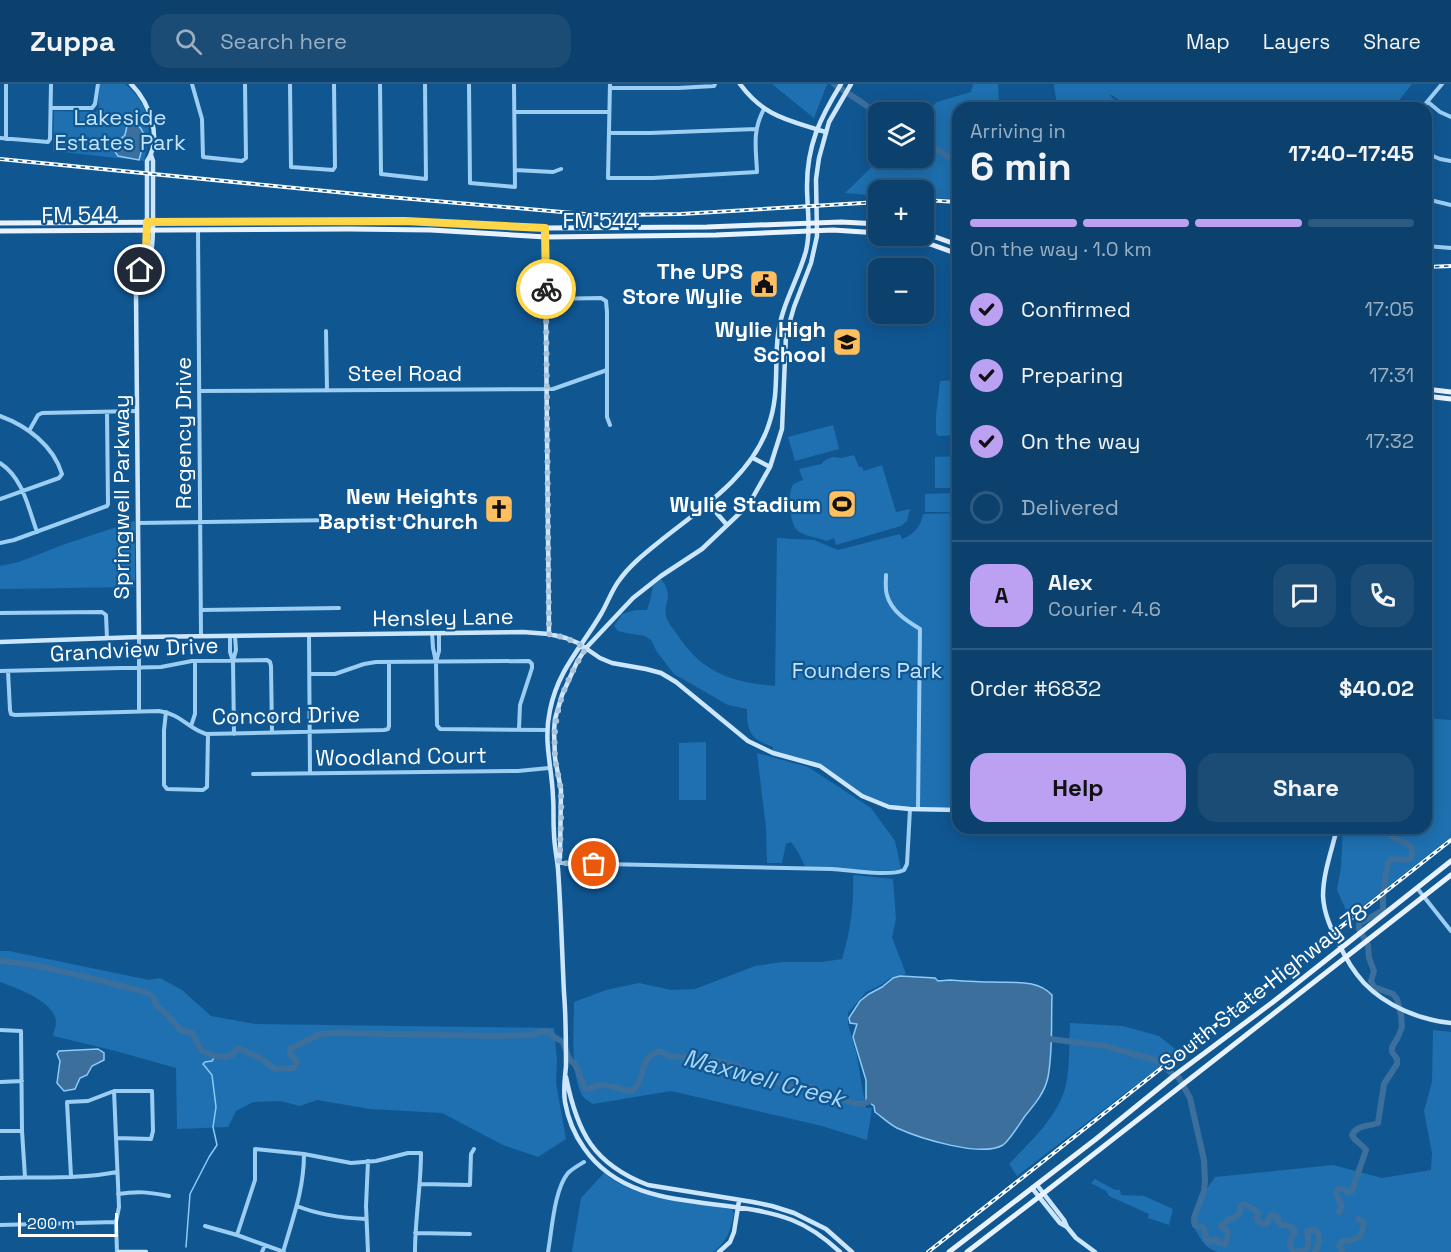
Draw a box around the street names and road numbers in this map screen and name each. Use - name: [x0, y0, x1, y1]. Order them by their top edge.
- street label: FM 544: [41, 199, 119, 229]
- street label: FM 544: [562, 206, 640, 234]
- street label: Regency Drive: [169, 357, 197, 509]
- street label: Steel Road: [348, 359, 462, 387]
- street label: Springwell Parkway: [107, 395, 135, 599]
- street label: Hensley Lane: [372, 602, 514, 632]
- street label: Grandview Drive: [49, 631, 219, 667]
- street label: Concord Drive: [212, 700, 360, 730]
- street label: Woodland Court: [315, 741, 487, 771]
- street label: South State Highway 78: [1154, 897, 1372, 1077]

